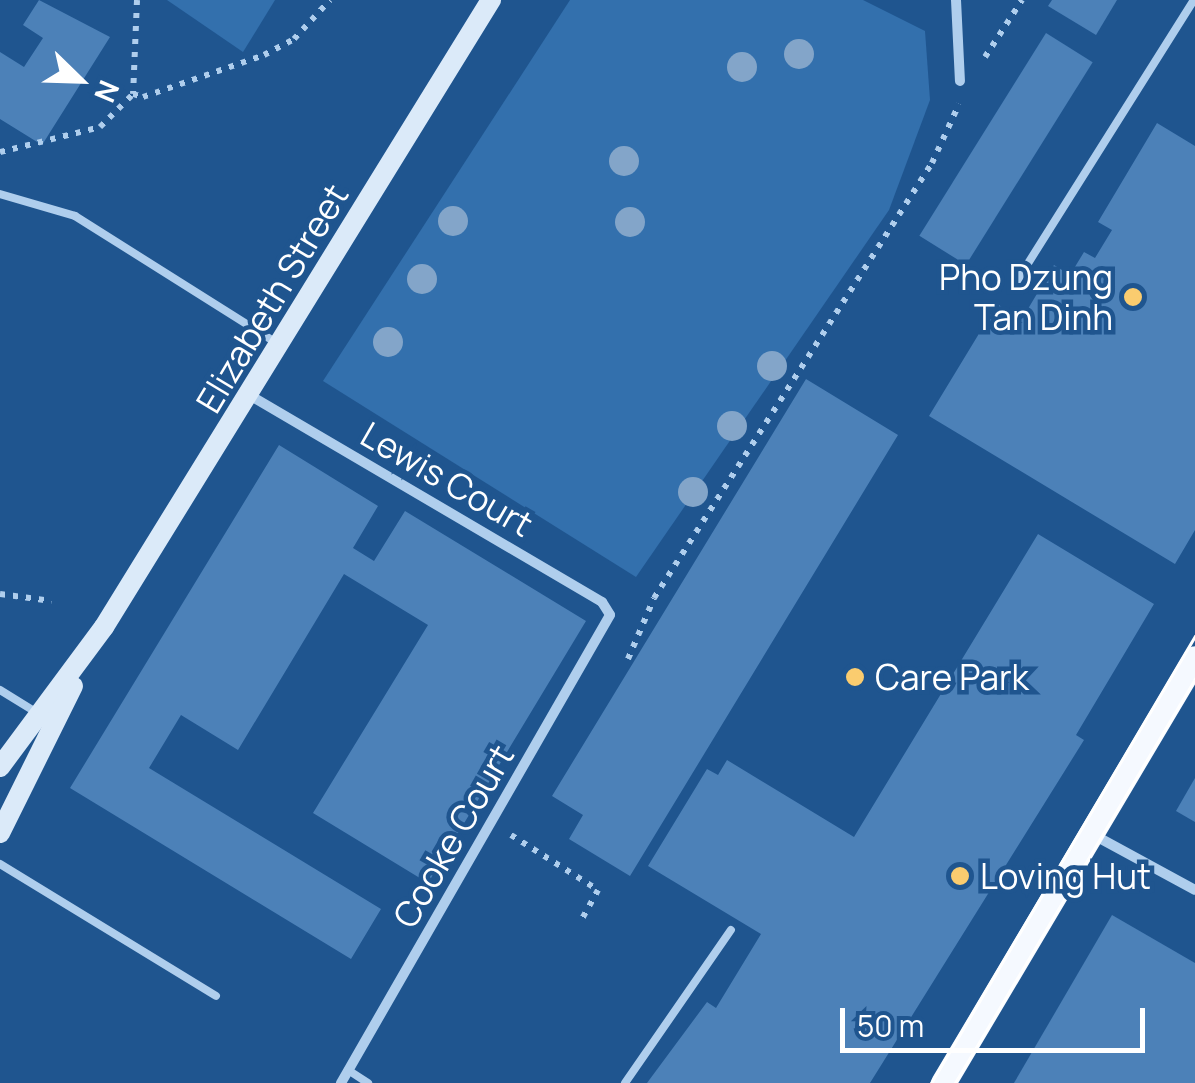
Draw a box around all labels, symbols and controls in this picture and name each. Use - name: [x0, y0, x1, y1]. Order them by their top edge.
- north arrow: [30, 30, 130, 130]
- text: N: [86, 75, 129, 108]
- street label: Elizabeth Street: [187, 176, 357, 420]
- place label: Pho Dzung Tan Dinh: [939, 256, 1113, 338]
- marker: Pho Dzung Tan Dinh: [1122, 286, 1144, 308]
- street label: Lewis Court: [354, 413, 540, 545]
- place label: Care Park: [875, 656, 1029, 698]
- marker: Care Park: [844, 666, 866, 688]
- street label: Cooke Court: [384, 737, 522, 935]
- place label: Loving Hut: [980, 855, 1151, 897]
- marker: Loving Hut: [949, 865, 971, 887]
- scale bar: [845, 988, 1150, 1050]
- text: 50 m: [857, 1005, 924, 1046]

